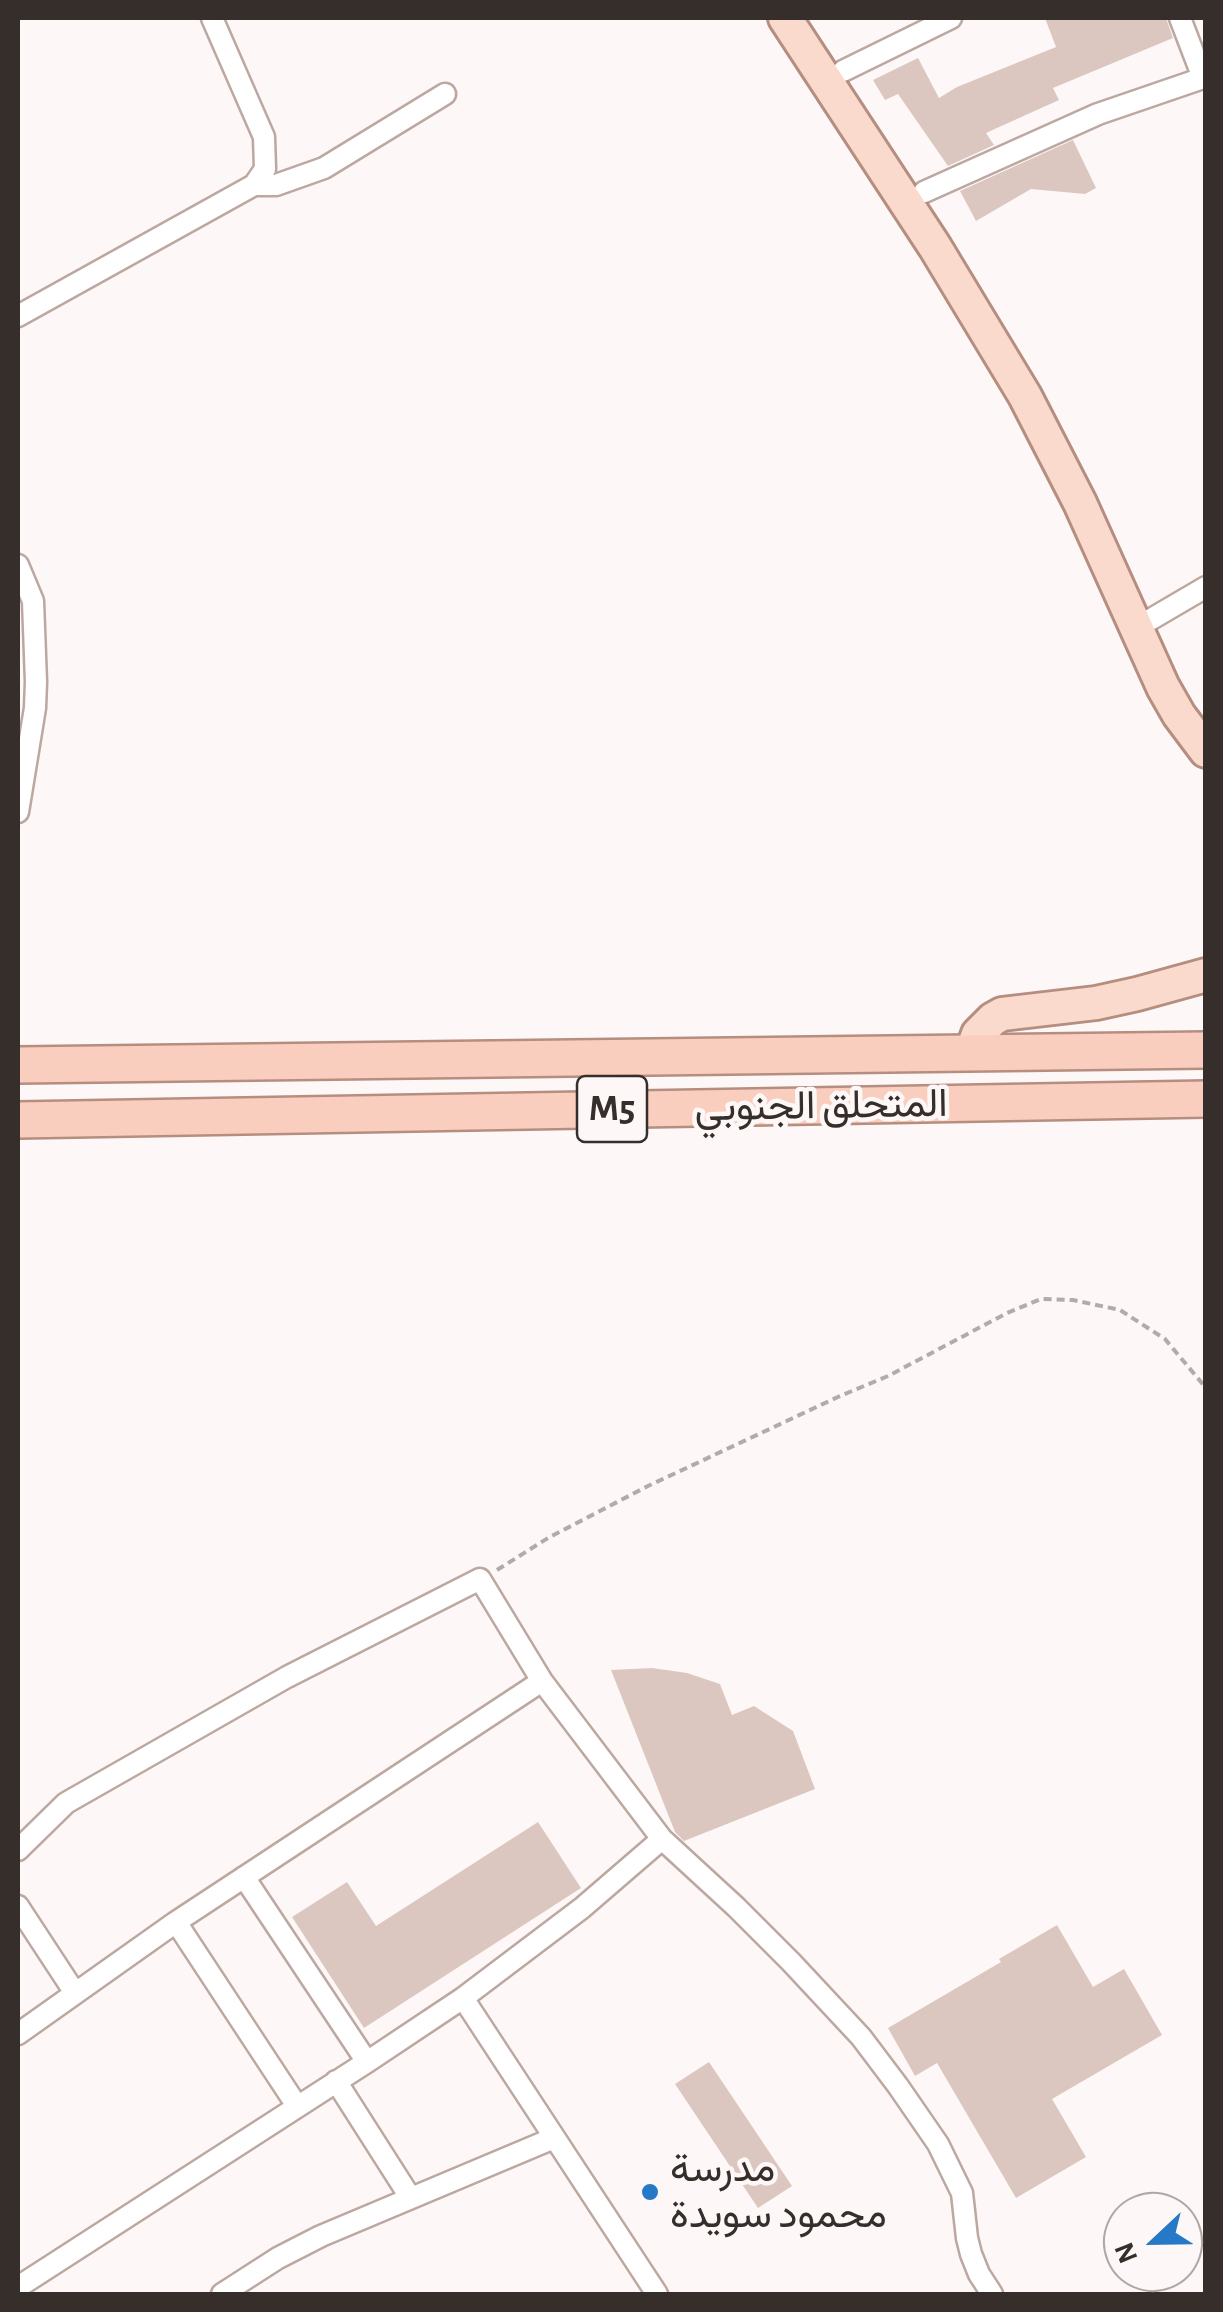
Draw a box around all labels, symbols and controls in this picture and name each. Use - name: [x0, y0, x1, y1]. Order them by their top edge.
- road number: M5: [577, 1076, 647, 1142]
- street label: المتحلق الجنوبي: [694, 1080, 948, 1132]
- place label: مدرسة محمود سويدة: [670, 2145, 887, 2239]
- marker: مدرسة محمود سويدة: [639, 2181, 661, 2203]
- north arrow: [1103, 2192, 1203, 2292]
- text: N: [1110, 2238, 1144, 2267]

